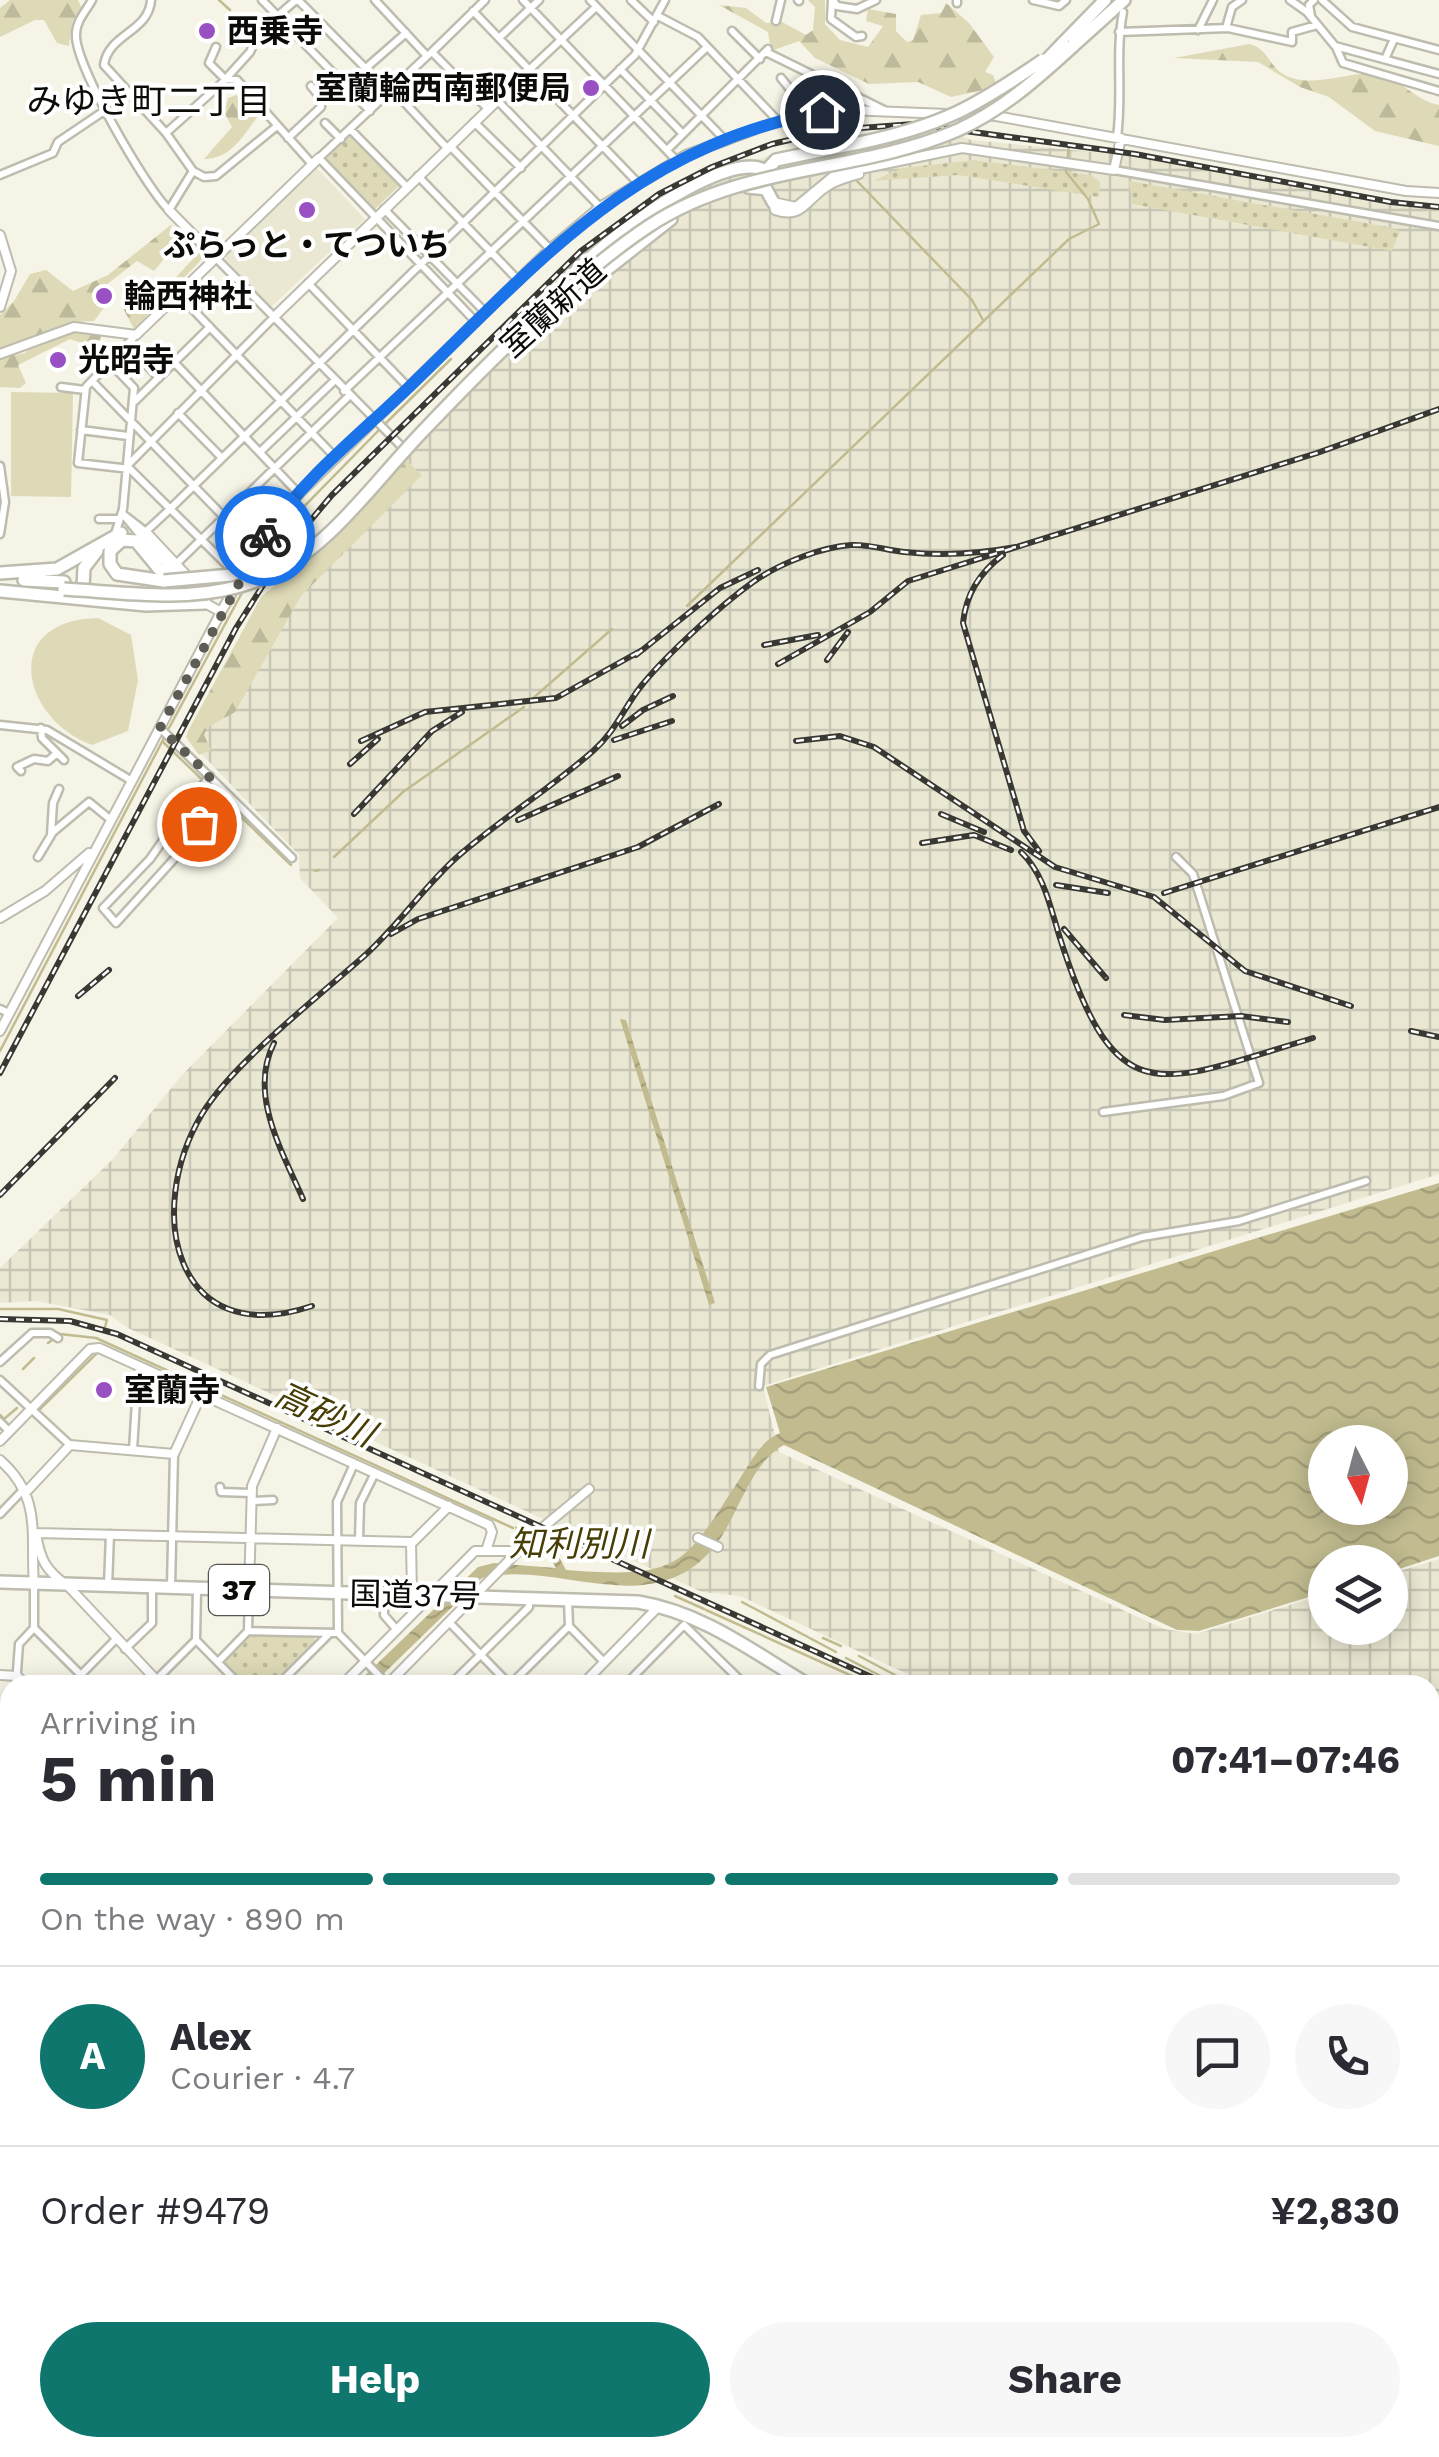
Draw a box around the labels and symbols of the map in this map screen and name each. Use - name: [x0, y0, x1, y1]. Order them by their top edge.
- place label: 西乗寺: [227, 12, 323, 50]
- marker: 西乗寺: [196, 20, 218, 42]
- place label: 室蘭輪西南郵便局: [315, 69, 571, 107]
- pin: [780, 70, 865, 155]
- marker: 室蘭輪西南郵便局: [580, 77, 602, 99]
- district label: みゆき町二丁目: [26, 80, 272, 122]
- marker: ぷらっと・てついち: [296, 199, 318, 221]
- place label: ぷらっと・てついち: [163, 226, 451, 264]
- street label: 室蘭新道: [493, 251, 613, 365]
- place label: 輪西神社: [124, 277, 252, 315]
- marker: 輪西神社: [93, 285, 115, 307]
- place label: 光昭寺: [78, 341, 174, 379]
- marker: 光昭寺: [47, 349, 69, 371]
- courier: [215, 486, 315, 586]
- pin: [157, 782, 242, 867]
- place label: 室蘭寺: [124, 1371, 220, 1409]
- water label: 高砂川: [269, 1373, 385, 1457]
- marker: 室蘭寺: [93, 1379, 115, 1401]
- north arrow: [1308, 1425, 1408, 1525]
- water label: 知利別川: [509, 1523, 653, 1565]
- road number: 37: [209, 1565, 269, 1615]
- street label: 国道37号: [349, 1575, 481, 1615]

